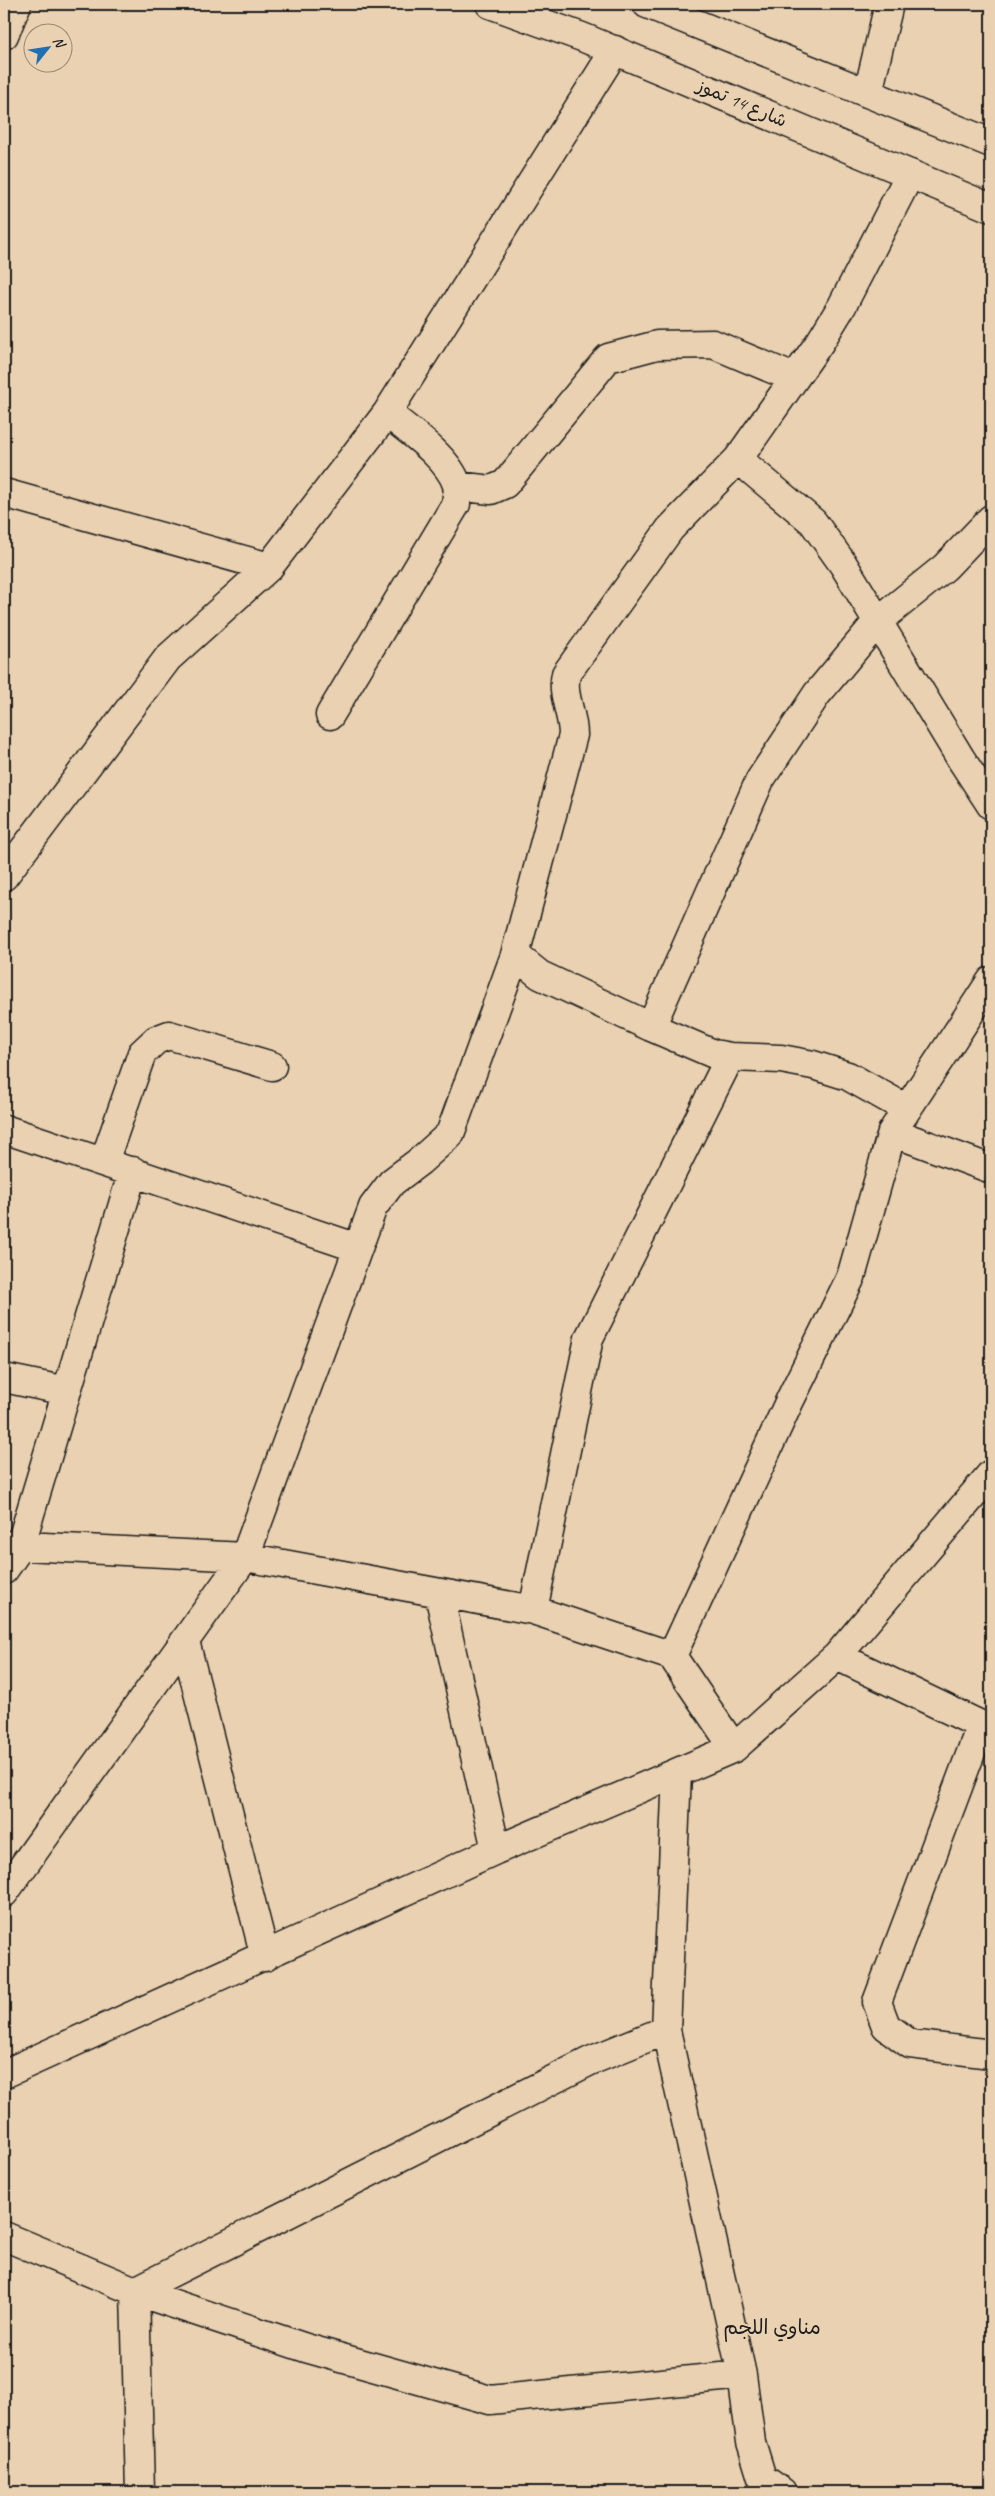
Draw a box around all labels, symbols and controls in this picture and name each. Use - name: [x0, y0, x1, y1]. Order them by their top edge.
- north arrow: [22, 22, 72, 72]
- text: N: [49, 34, 70, 52]
- street label: شارع 14 تموز: [692, 73, 790, 133]
- district label: مناوي اللجم: [723, 2315, 821, 2342]

